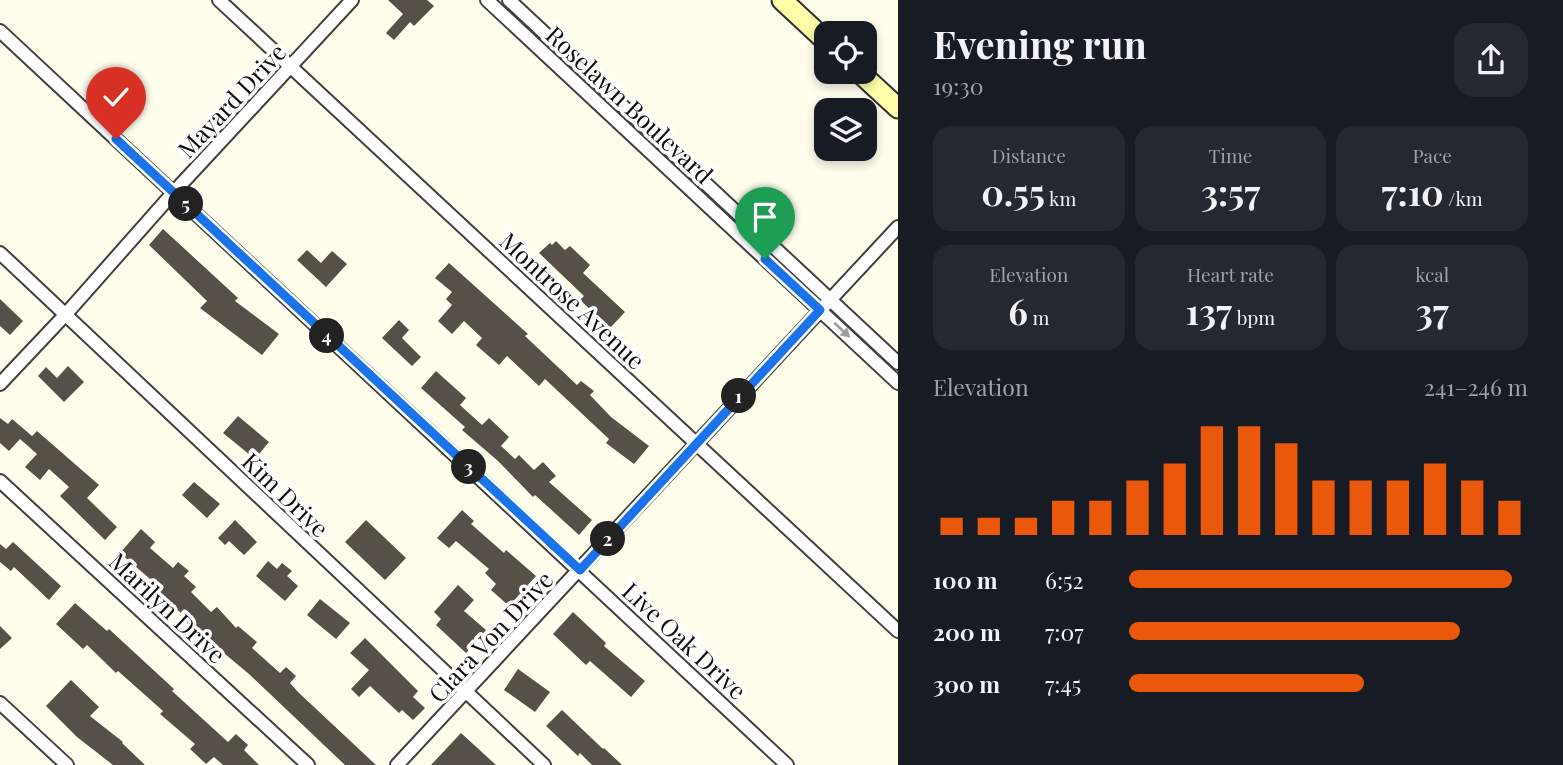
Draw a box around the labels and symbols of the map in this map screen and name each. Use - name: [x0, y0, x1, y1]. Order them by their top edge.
- street label: Roselawn Boulevard: [540, 18, 720, 190]
- street label: Mayard Drive: [170, 36, 292, 164]
- pin: [86, 67, 146, 139]
- pin: 5: [168, 186, 204, 222]
- pin: [735, 187, 795, 259]
- street label: Montrose Avenue: [494, 225, 652, 375]
- pin: 4: [310, 318, 344, 354]
- one-way arrow: [833, 322, 851, 338]
- pin: 1: [722, 378, 756, 414]
- street label: Kim Drive: [236, 445, 336, 543]
- pin: 3: [452, 449, 486, 484]
- pin: 2: [590, 522, 626, 556]
- street label: Marilyn Drive: [103, 545, 233, 669]
- street label: Clara Von Drive: [421, 563, 559, 709]
- street label: Live Oak Drive: [616, 574, 754, 706]

